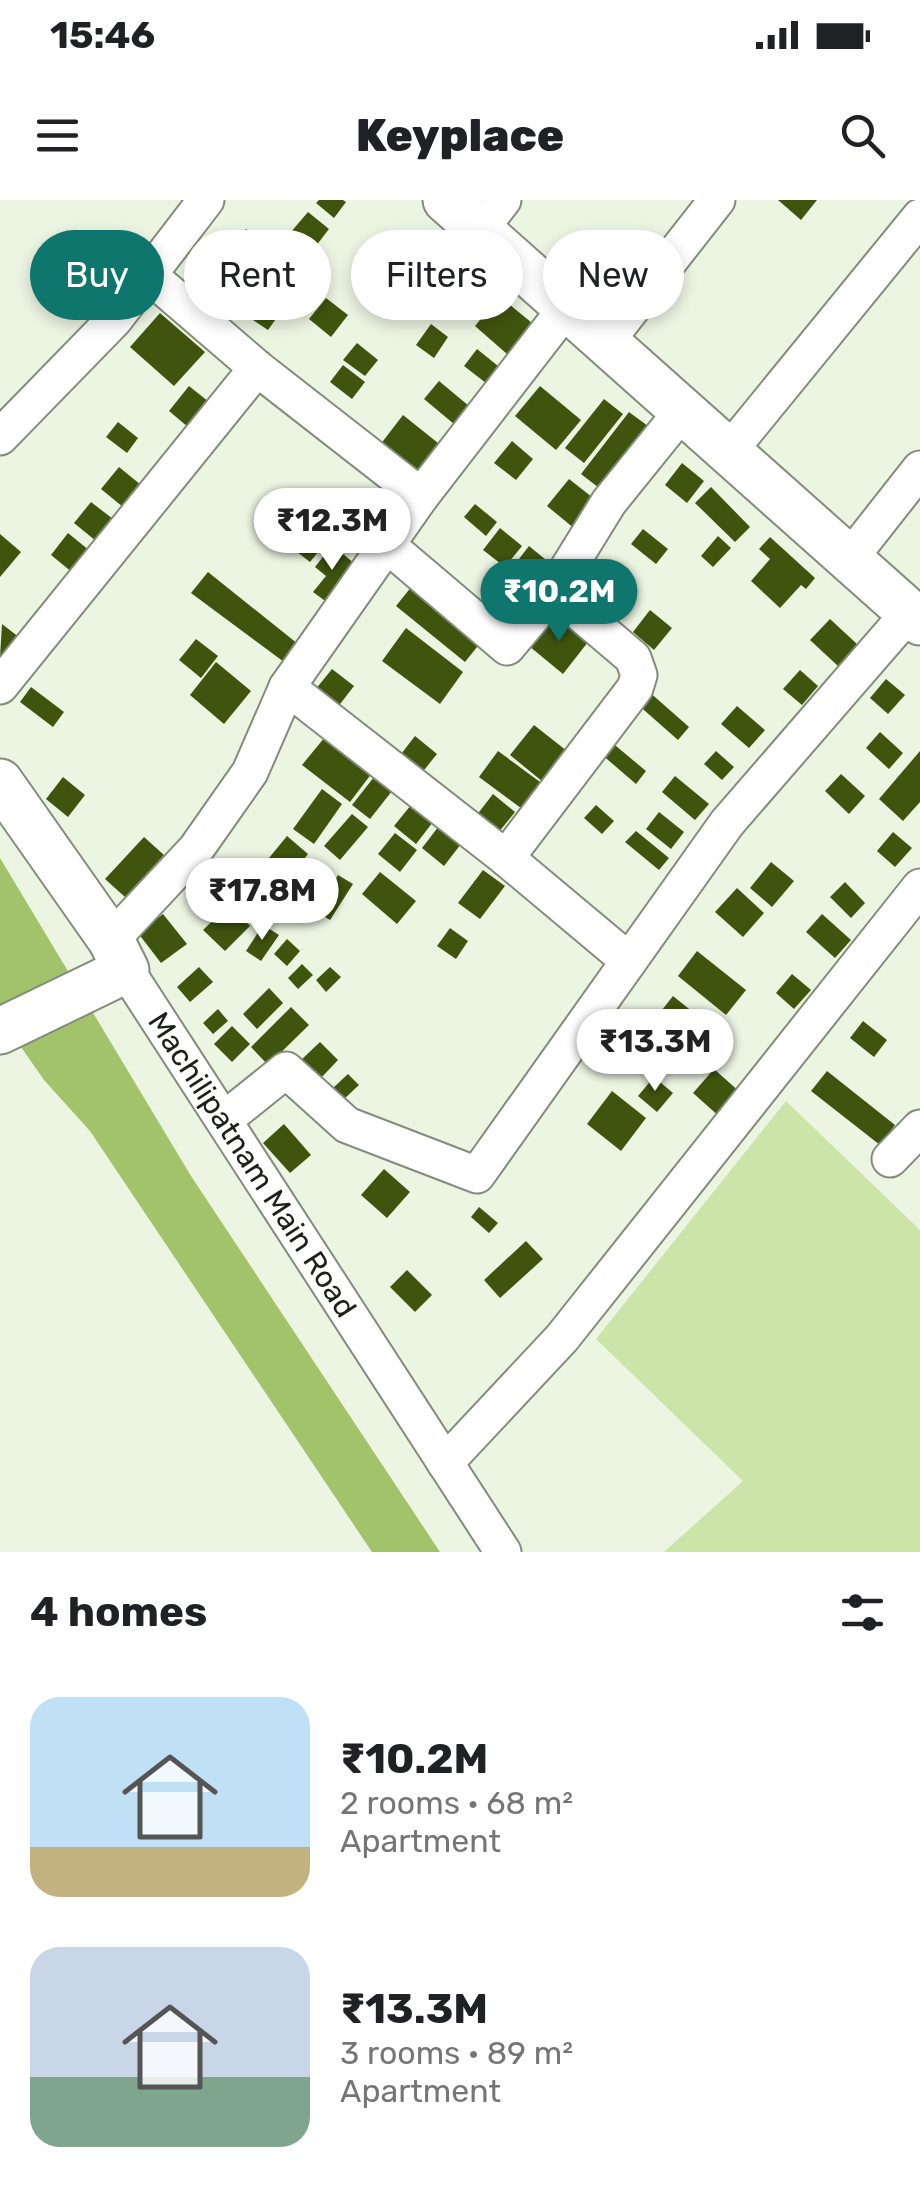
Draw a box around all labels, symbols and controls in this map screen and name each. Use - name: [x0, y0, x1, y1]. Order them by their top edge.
- text: 15:46: [50, 12, 155, 58]
- icon: menu: [30, 108, 85, 163]
- icon: search: [835, 108, 890, 163]
- text: Keyplace: [356, 109, 564, 162]
- chip: Buy: [30, 230, 164, 320]
- chip: Rent: [184, 230, 331, 320]
- chip: Filters: [351, 230, 523, 320]
- chip: New: [543, 230, 684, 320]
- pin: ₹12.3M: [251, 488, 413, 573]
- text: ₹12.3M: [276, 501, 388, 539]
- pin: ₹10.2M: [478, 559, 640, 644]
- text: ₹10.2M: [502, 572, 616, 610]
- pin: ₹17.8M: [181, 858, 343, 943]
- text: ₹17.8M: [208, 871, 316, 909]
- street label: Machilipatnam Main Road: [140, 1005, 364, 1324]
- pin: ₹13.3M: [574, 1009, 736, 1094]
- text: ₹13.3M: [599, 1022, 711, 1060]
- icon: filters: [835, 1585, 890, 1640]
- text: 4 homes: [30, 1587, 207, 1637]
- text: ₹10.2M: [340, 1734, 488, 1784]
- icon: home: [110, 1737, 230, 1857]
- text: 2 rooms · 68 m²: [340, 1784, 573, 1822]
- text: Apartment: [340, 1822, 501, 1860]
- text: ₹13.3M: [340, 1984, 488, 2034]
- icon: home: [110, 1987, 230, 2107]
- text: 3 rooms · 89 m²: [340, 2034, 573, 2072]
- text: Apartment: [340, 2072, 501, 2110]

